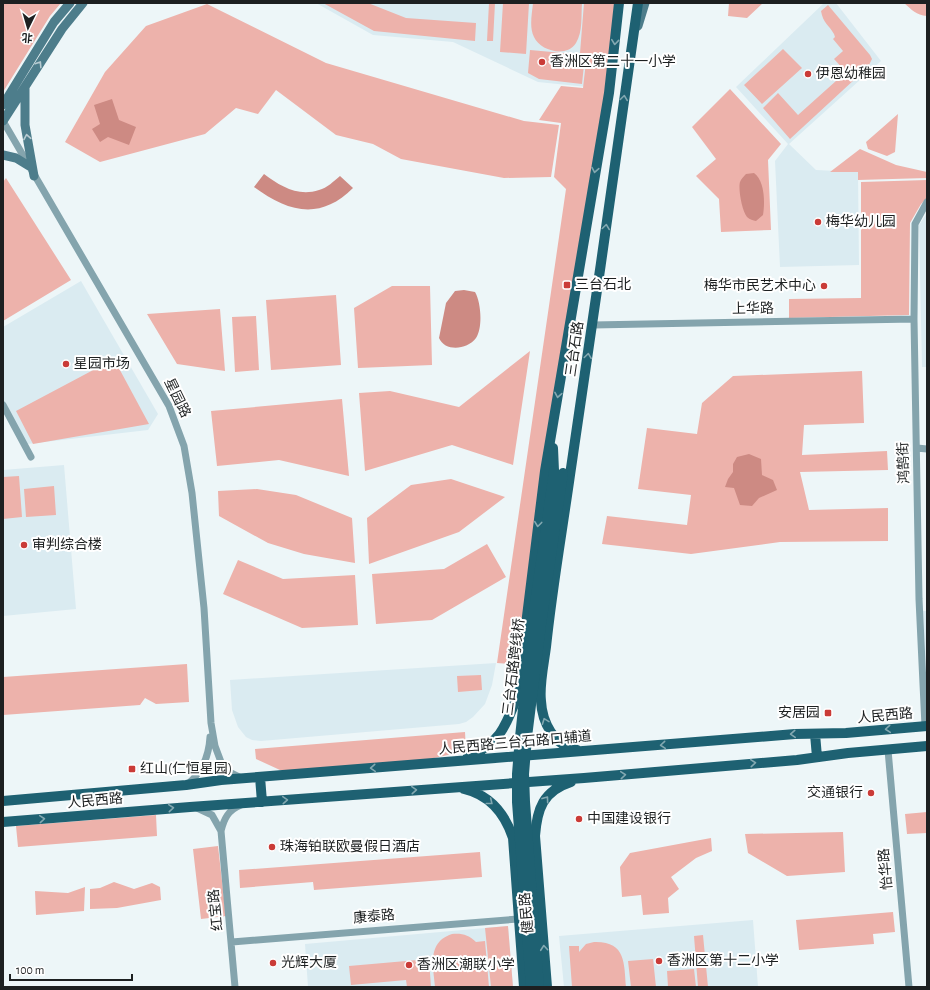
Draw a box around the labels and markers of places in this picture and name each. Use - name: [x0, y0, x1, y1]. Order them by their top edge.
- place label: 香洲区第二十一小学: [550, 53, 676, 69]
- marker: 香洲区第二十一小学: [537, 57, 547, 67]
- place label: 伊恩幼稚园: [816, 66, 886, 81]
- marker: 伊恩幼稚园: [803, 69, 813, 79]
- place label: 梅华幼儿园: [826, 213, 896, 229]
- marker: 梅华幼儿园: [813, 217, 823, 227]
- place label: 三台石北: [575, 276, 631, 292]
- place label: 梅华市民艺术中心: [704, 277, 816, 293]
- marker: 三台石北: [562, 280, 572, 290]
- marker: 梅华市民艺术中心: [819, 281, 829, 291]
- place label: 星园市场: [74, 356, 130, 371]
- marker: 星园市场: [61, 359, 71, 369]
- place label: 审判综合楼: [32, 537, 102, 552]
- marker: 审判综合楼: [19, 540, 29, 550]
- place label: 安居园: [778, 705, 820, 720]
- marker: 安居园: [823, 708, 833, 718]
- place label: 红山(仁恒星园): [140, 761, 232, 776]
- marker: 红山(仁恒星园): [127, 764, 137, 774]
- place label: 交通银行: [807, 784, 863, 800]
- marker: 交通银行: [866, 788, 876, 798]
- place label: 中国建设银行: [587, 811, 671, 826]
- marker: 中国建设银行: [574, 814, 584, 824]
- place label: 珠海铂联欧曼假日酒店: [280, 839, 420, 854]
- marker: 珠海铂联欧曼假日酒店: [267, 842, 277, 852]
- place label: 香洲区第十二小学: [667, 952, 779, 968]
- place label: 光辉大厦: [281, 955, 337, 970]
- place label: 香洲区潮联小学: [417, 956, 515, 972]
- marker: 香洲区第十二小学: [654, 956, 664, 966]
- marker: 光辉大厦: [268, 958, 278, 968]
- marker: 香洲区潮联小学: [404, 960, 414, 970]

